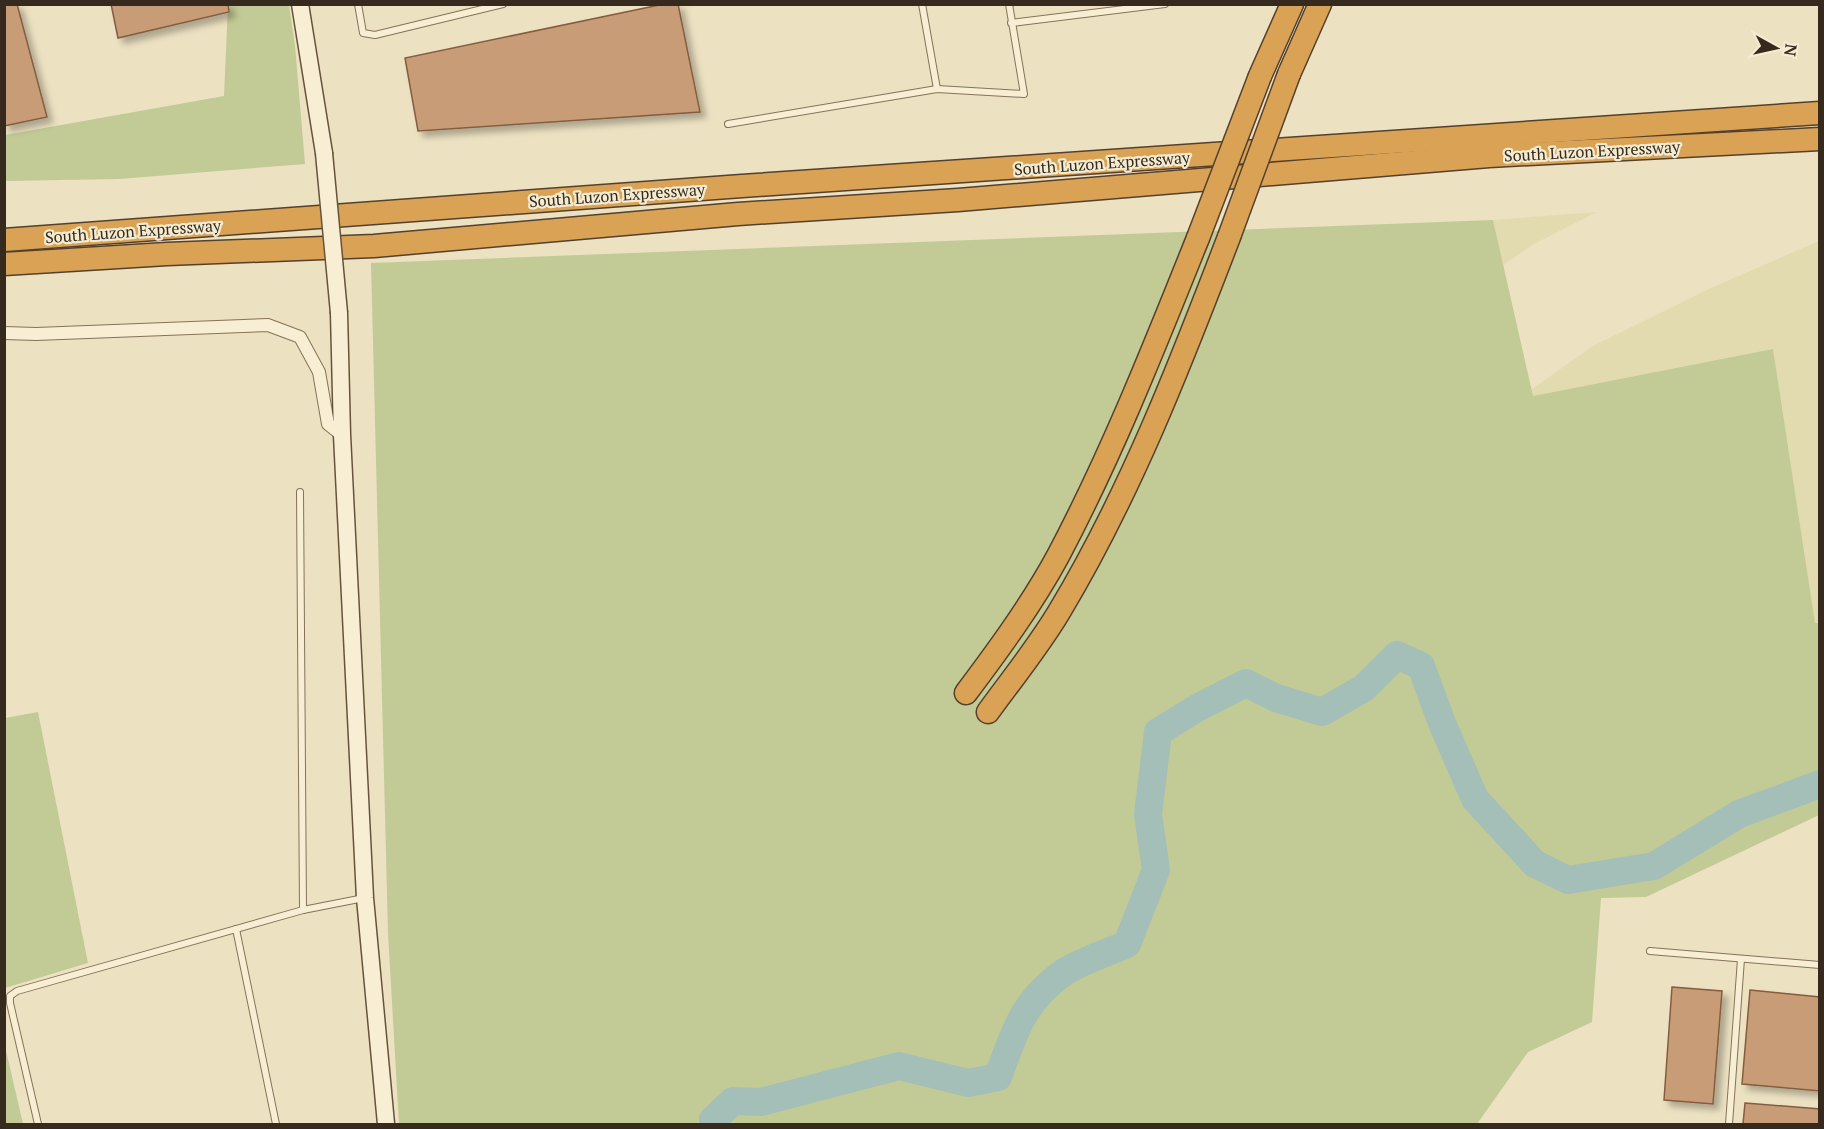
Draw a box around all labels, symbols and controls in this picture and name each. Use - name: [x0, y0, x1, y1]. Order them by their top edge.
- north arrow: [1746, 18, 1806, 78]
- text: N: [1779, 43, 1803, 58]
- street label: South Luzon Expressway: [1503, 135, 1681, 167]
- street label: South Luzon Expressway: [1013, 146, 1192, 180]
- street label: South Luzon Expressway: [528, 178, 707, 212]
- street label: South Luzon Expressway: [44, 214, 223, 248]

